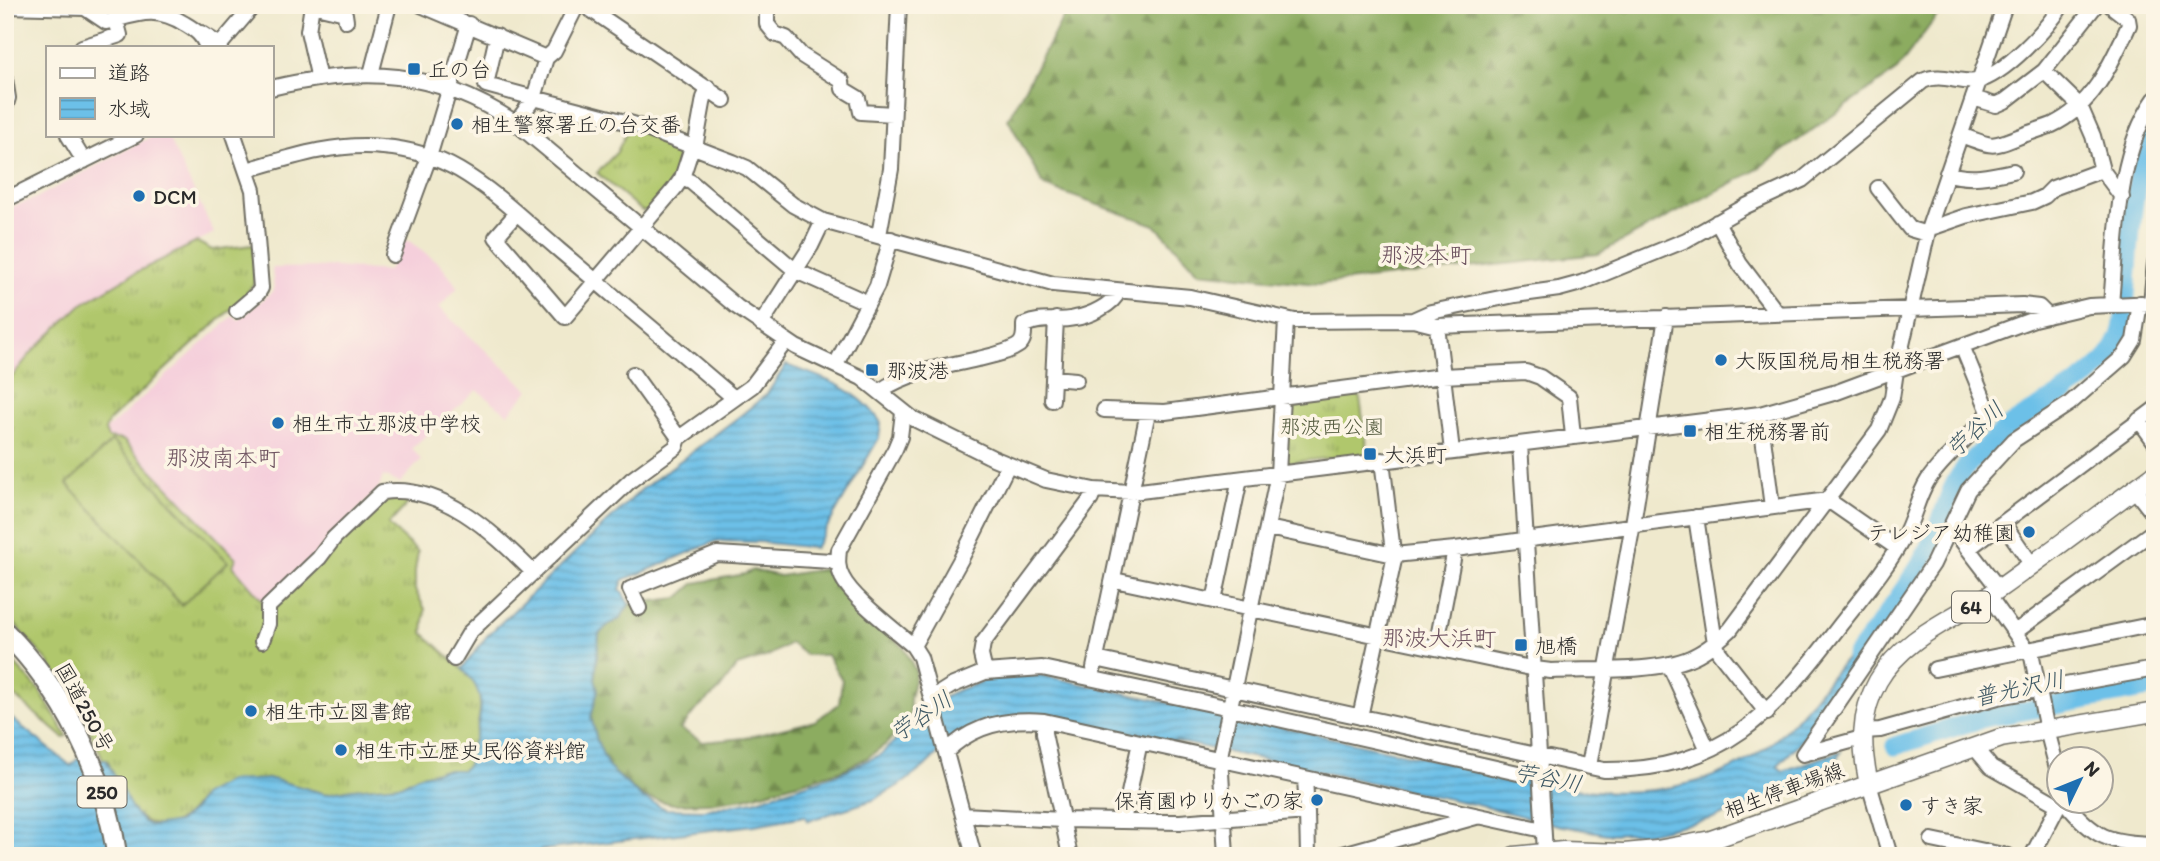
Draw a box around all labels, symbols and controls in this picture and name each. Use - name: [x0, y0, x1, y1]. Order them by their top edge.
- legend: [46, 46, 273, 136]
- place label: 丘の台: [428, 57, 491, 82]
- text: 道路: [108, 60, 150, 85]
- marker: 丘の台: [406, 61, 422, 77]
- text: 水域: [108, 96, 150, 121]
- place label: 相生警察署丘の台交番: [471, 112, 681, 137]
- marker: 相生警察署丘の台交番: [449, 116, 465, 132]
- place label: DCM: [153, 184, 197, 209]
- marker: DCM: [131, 188, 147, 204]
- district label: 那波本町: [1380, 241, 1472, 269]
- place label: 大阪国税局相生税務署: [1735, 348, 1945, 373]
- marker: 大阪国税局相生税務署: [1713, 352, 1729, 368]
- place label: 那波港: [886, 358, 949, 383]
- marker: 那波港: [864, 362, 880, 378]
- water label: 苧谷川: [1940, 395, 2010, 463]
- place label: 相生市立那波中学校: [292, 411, 481, 436]
- park label: 那波西公園: [1280, 414, 1385, 439]
- marker: 相生市立那波中学校: [270, 415, 286, 431]
- place label: 相生税務署前: [1704, 419, 1830, 444]
- marker: 相生税務署前: [1682, 423, 1698, 439]
- place label: 大浜町: [1384, 442, 1447, 467]
- district label: 那波南本町: [166, 444, 281, 472]
- marker: 大浜町: [1362, 446, 1378, 462]
- place label: テレジア幼稚園: [1868, 520, 2015, 545]
- marker: テレジア幼稚園: [2021, 524, 2037, 540]
- road number: 64: [1952, 592, 1990, 622]
- district label: 那波大浜町: [1382, 624, 1497, 652]
- place label: 旭橋: [1535, 633, 1577, 658]
- marker: 旭橋: [1513, 637, 1529, 653]
- street label: 国道250号: [50, 658, 120, 756]
- water label: 普光沢川: [1971, 665, 2067, 711]
- water label: 苧谷川: [885, 685, 957, 747]
- place label: 相生市立図書館: [265, 699, 412, 724]
- marker: 相生市立図書館: [243, 703, 259, 719]
- place label: 相生市立歴史民俗資料館: [355, 738, 586, 763]
- marker: 相生市立歴史民俗資料館: [333, 742, 349, 758]
- north arrow: [2044, 746, 2114, 816]
- text: N: [2079, 756, 2105, 781]
- street label: 相生停車場線: [1721, 757, 1847, 823]
- water label: 苧谷川: [1511, 758, 1585, 798]
- road number: 250: [78, 776, 126, 807]
- place label: 保育園ゆりかごの家: [1114, 788, 1303, 813]
- marker: 保育園ゆりかごの家: [1309, 792, 1325, 808]
- place label: すき家: [1920, 793, 1983, 818]
- marker: すき家: [1898, 797, 1914, 813]

